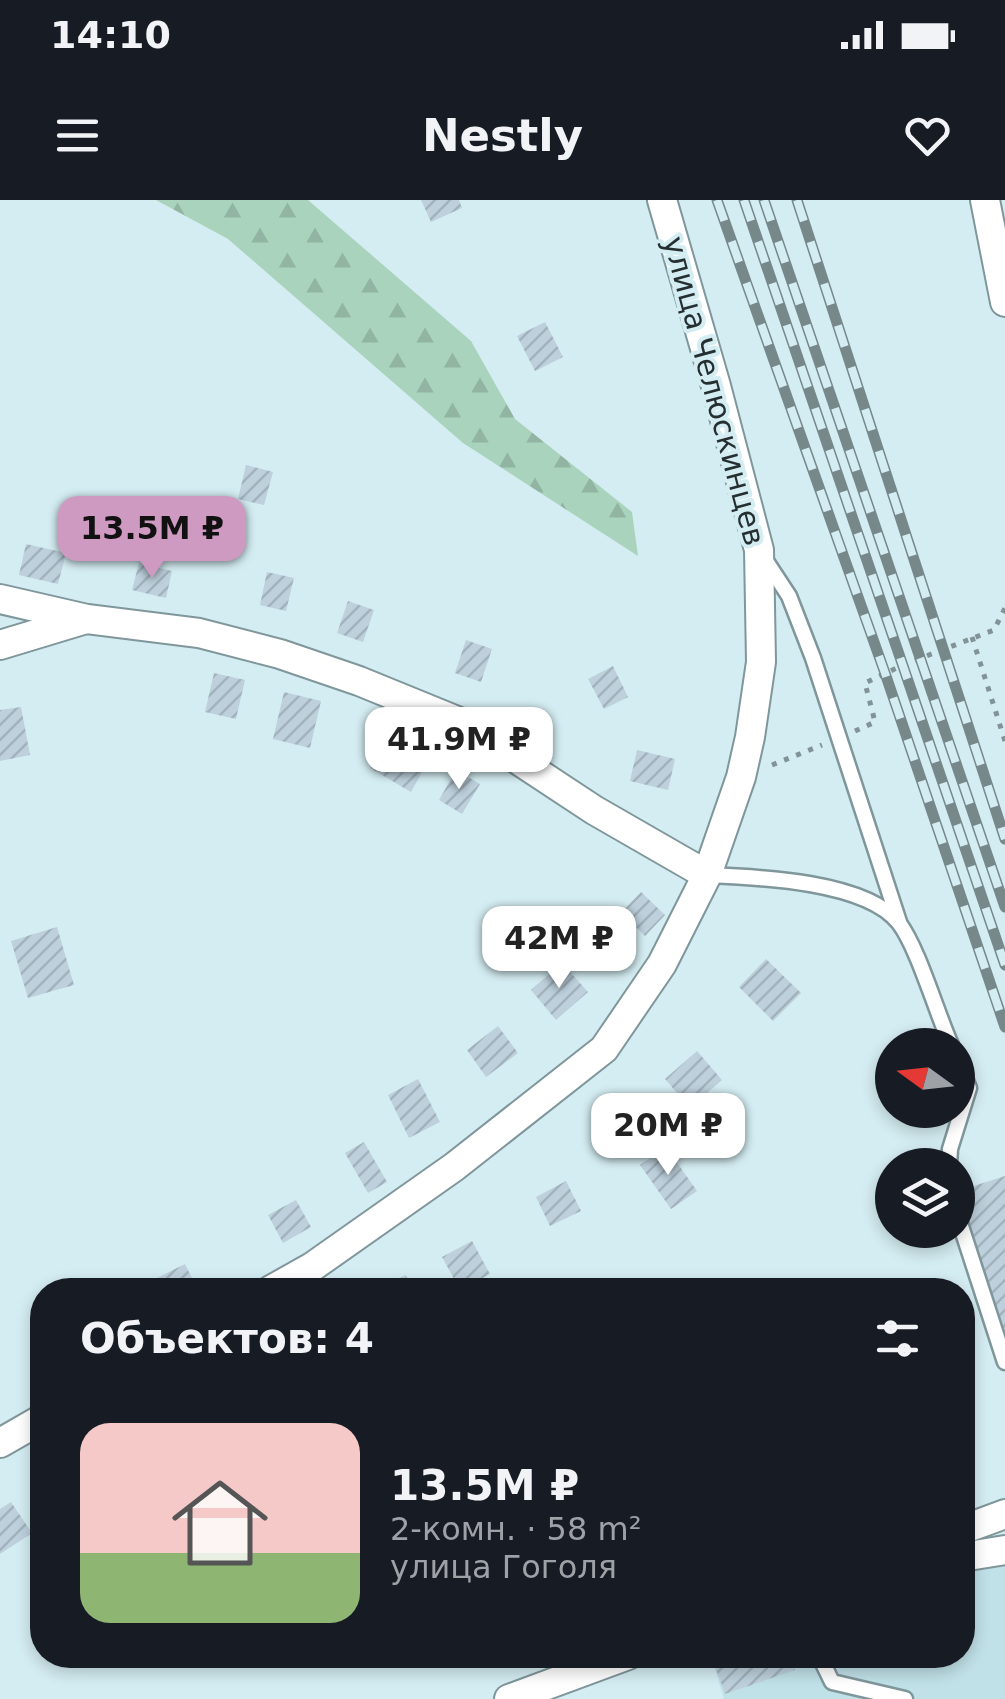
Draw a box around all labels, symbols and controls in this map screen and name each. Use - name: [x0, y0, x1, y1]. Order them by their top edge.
- text: 14:10: [50, 13, 171, 57]
- icon: menu: [50, 108, 105, 163]
- icon: heart: [900, 108, 955, 163]
- text: Nestly: [422, 109, 583, 162]
- street label: улица Челюскинцев: [656, 233, 773, 549]
- pin: 13.5M ₽: [60, 496, 244, 581]
- text: 13.5M ₽: [80, 509, 224, 547]
- pin: 41.9M ₽: [367, 707, 551, 792]
- text: 41.9M ₽: [387, 720, 531, 758]
- pin: 42M ₽: [489, 906, 629, 991]
- text: 42M ₽: [504, 919, 614, 957]
- north arrow: [875, 1028, 975, 1128]
- map controls: [875, 1028, 975, 1248]
- pin: 20M ₽: [598, 1093, 738, 1178]
- text: 20M ₽: [613, 1106, 723, 1144]
- button: layers: [875, 1148, 975, 1248]
- icon: filters: [870, 1311, 925, 1366]
- text: Объектов: 4: [80, 1314, 374, 1363]
- text: 13.5M ₽: [390, 1461, 579, 1510]
- icon: home: [160, 1463, 280, 1583]
- text: 2-комн. · 58 m²: [390, 1510, 641, 1548]
- text: улица Гоголя: [390, 1548, 617, 1586]

